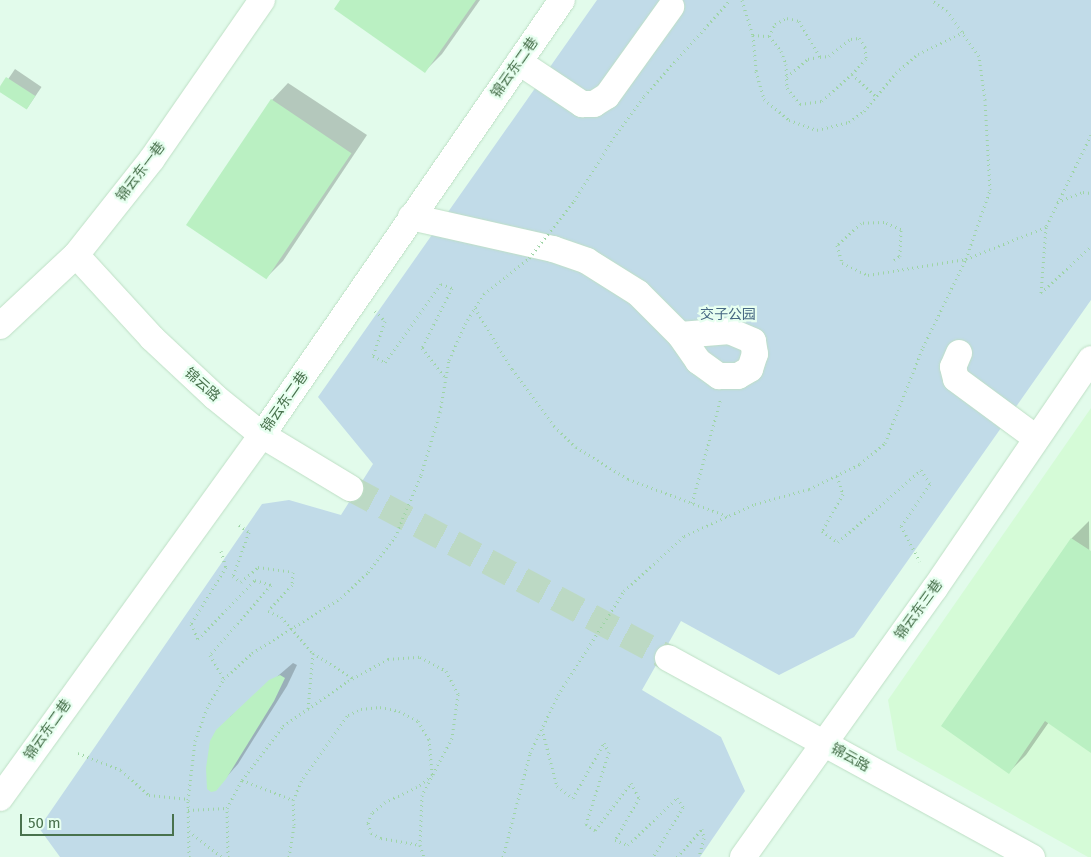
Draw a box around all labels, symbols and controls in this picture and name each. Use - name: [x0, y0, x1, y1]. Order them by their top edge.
- street label: 锦云东二巷: [488, 35, 542, 101]
- street label: 锦云东一巷: [113, 139, 169, 205]
- park label: 交子公园: [700, 307, 756, 323]
- street label: 锦云路: [181, 365, 223, 405]
- street label: 锦云东二巷: [258, 369, 312, 435]
- street label: 锦云东三巷: [892, 577, 946, 643]
- street label: 锦云东二巷: [21, 697, 75, 763]
- street label: 锦云路: [828, 740, 872, 776]
- scale bar: [22, 804, 176, 836]
- text: 50 m: [28, 814, 61, 832]

